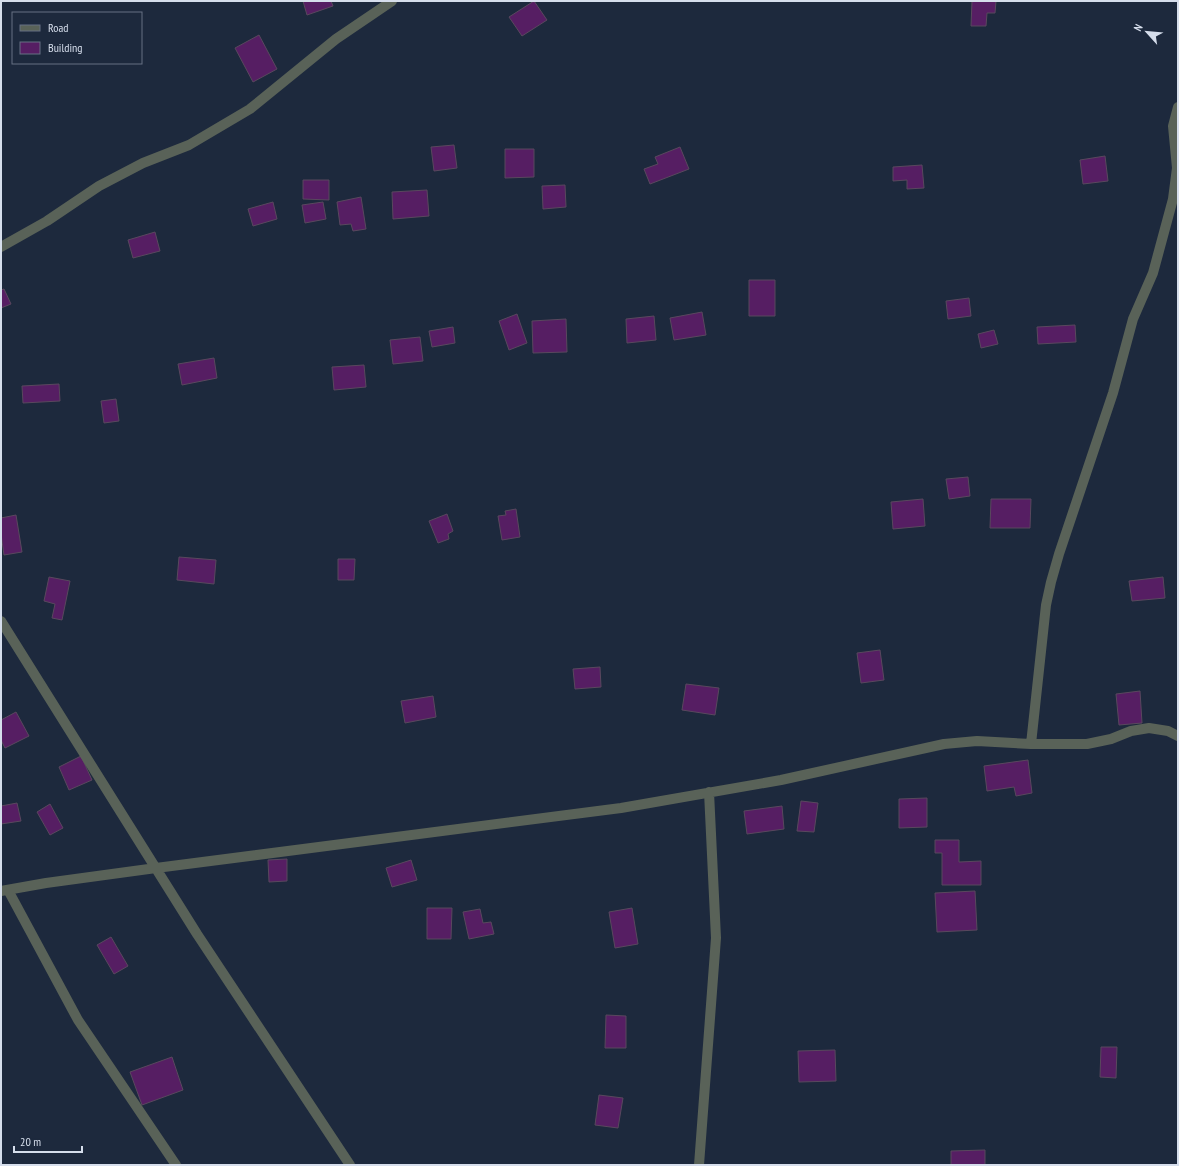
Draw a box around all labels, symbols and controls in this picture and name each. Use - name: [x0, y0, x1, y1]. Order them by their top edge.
- legend: [12, 12, 142, 64]
- north arrow: [1127, 12, 1167, 52]
- text: Road: [48, 20, 68, 35]
- text: N: [1131, 22, 1146, 33]
- text: Building: [48, 40, 83, 55]
- scale bar: [14, 1128, 82, 1154]
- text: 20 m: [20, 1134, 41, 1149]

